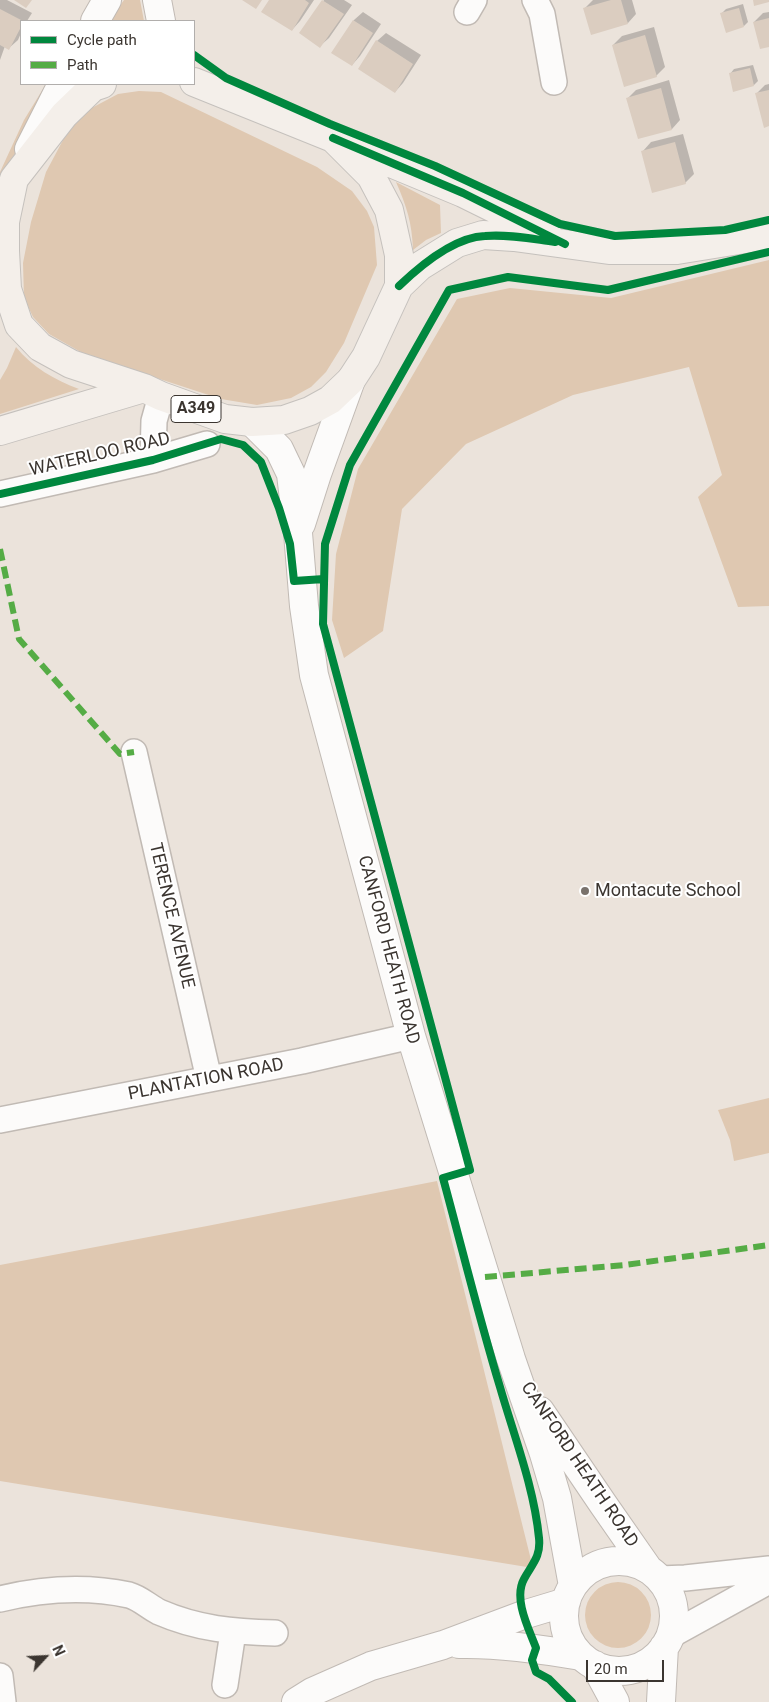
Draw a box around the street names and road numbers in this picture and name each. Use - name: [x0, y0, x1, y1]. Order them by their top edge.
- road number: A349: [171, 396, 221, 422]
- street label: WATERLOO ROAD: [28, 428, 172, 482]
- street label: TERENCE AVENUE: [144, 841, 198, 991]
- street label: CANFORD HEATH ROAD: [352, 853, 424, 1047]
- street label: PLANTATION ROAD: [126, 1054, 286, 1106]
- street label: CANFORD HEATH ROAD: [516, 1378, 642, 1552]

